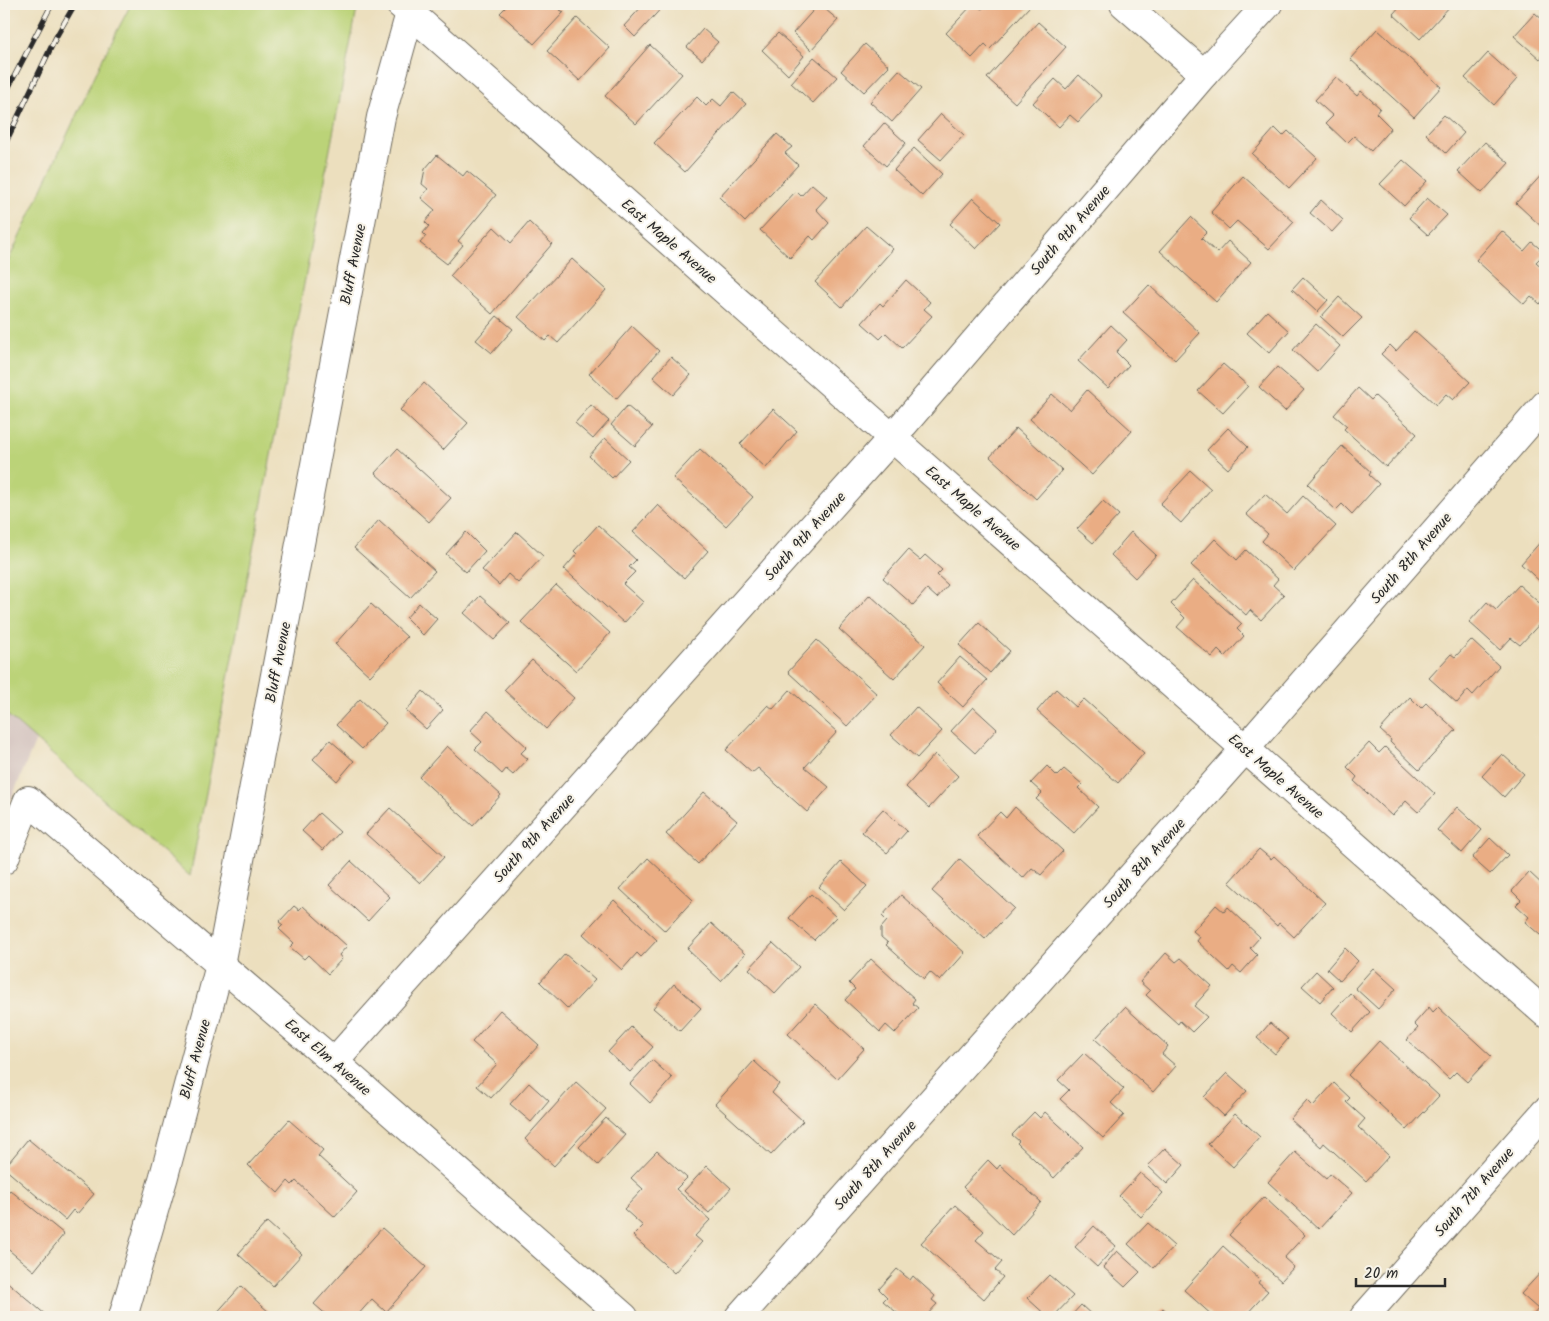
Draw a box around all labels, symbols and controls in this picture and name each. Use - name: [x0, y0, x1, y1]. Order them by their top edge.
- street label: South 9th Avenue: [1025, 180, 1117, 281]
- street label: East Maple Avenue: [615, 193, 722, 291]
- street label: Bluff Avenue: [334, 221, 374, 307]
- street label: East Maple Avenue: [919, 460, 1026, 558]
- street label: South 9th Avenue: [759, 486, 853, 587]
- street label: South 8th Avenue: [1365, 507, 1459, 610]
- street label: Bluff Avenue: [259, 619, 299, 705]
- street label: East Maple Avenue: [1222, 728, 1329, 826]
- street label: South 9th Avenue: [488, 788, 582, 889]
- street label: South 8th Avenue: [1097, 813, 1192, 914]
- street label: East Elm Avenue: [278, 1013, 376, 1103]
- street label: Bluff Avenue: [174, 1016, 218, 1102]
- street label: South 8th Avenue: [828, 1115, 923, 1216]
- street label: South 7th Avenue: [1429, 1142, 1521, 1243]
- scale bar: [1356, 1256, 1445, 1288]
- text: 20 m: [1364, 1262, 1398, 1286]

